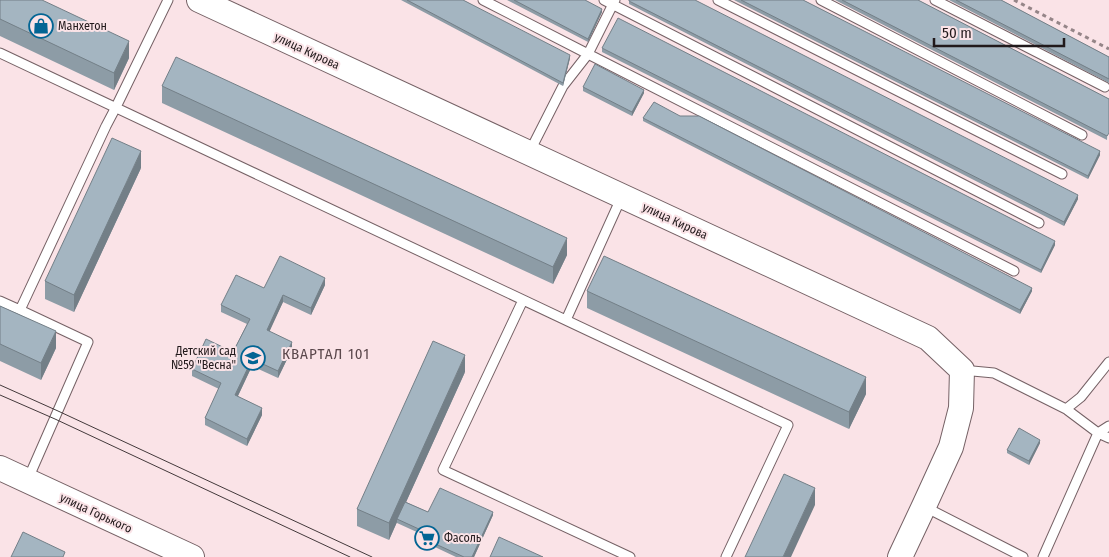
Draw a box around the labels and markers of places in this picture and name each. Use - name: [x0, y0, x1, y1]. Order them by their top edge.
- shop icon: Манхетон: [28, 13, 54, 39]
- place label: Манхетон: [58, 19, 107, 33]
- place label: Детский сад №59 "Весна": [171, 344, 236, 372]
- school or university icon: Детский сад №59 "Весна": [240, 345, 266, 371]
- supermarket icon: Фасоль: [414, 525, 440, 551]
- place label: Фасоль: [444, 531, 482, 545]

